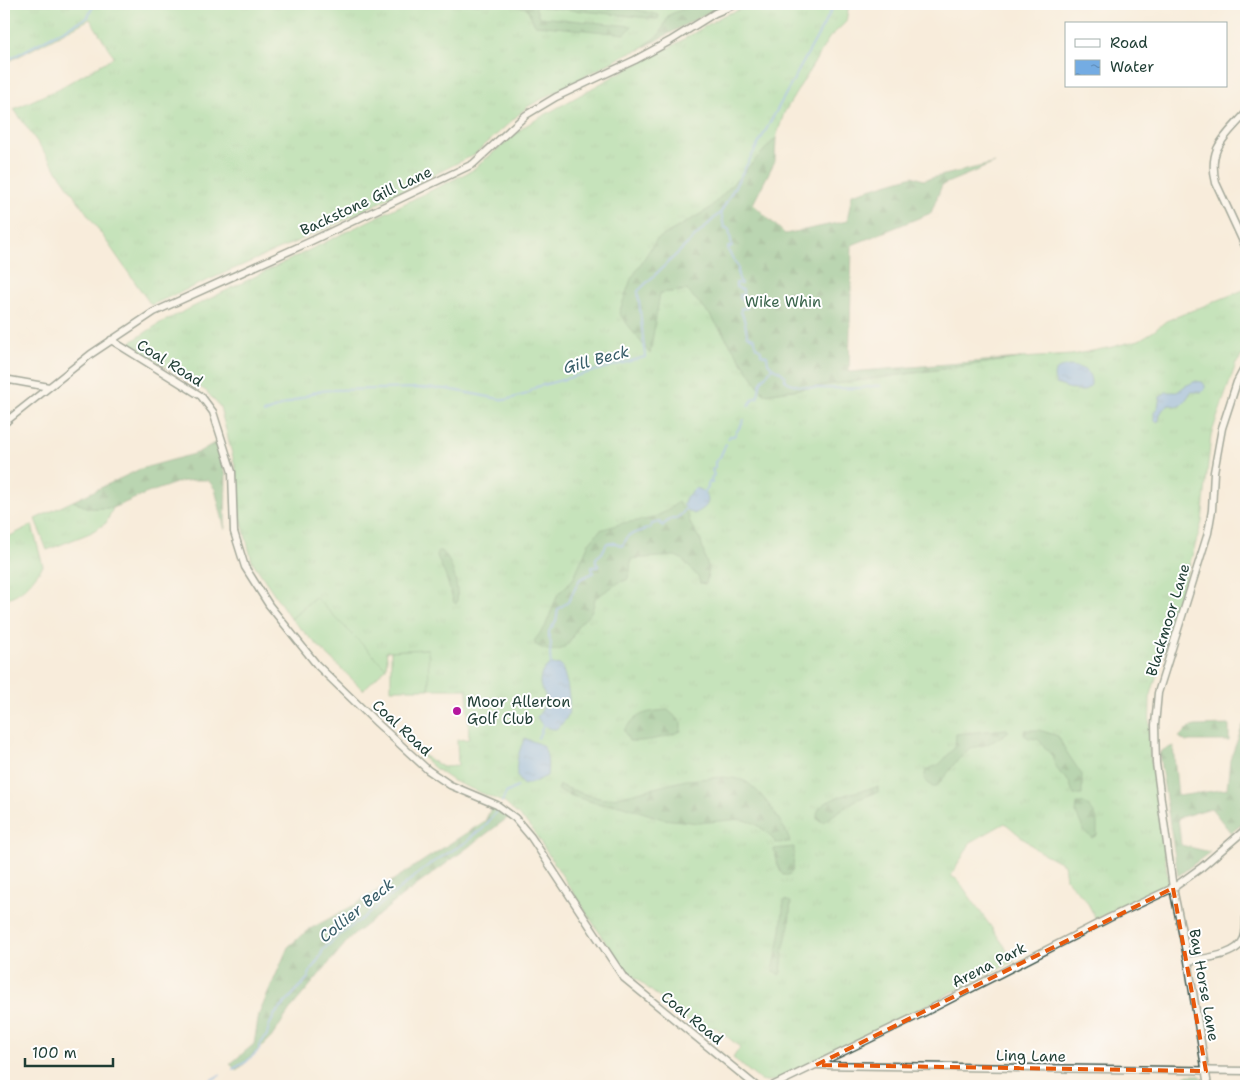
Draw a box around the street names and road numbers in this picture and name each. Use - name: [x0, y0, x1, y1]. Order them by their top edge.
- street label: Backstone Gill Lane: [297, 162, 435, 240]
- street label: Coal Road: [133, 335, 207, 391]
- street label: Blackmoor Lane: [1141, 561, 1195, 679]
- street label: Coal Road: [368, 695, 436, 761]
- street label: Bay Horse Lane: [1184, 927, 1224, 1043]
- street label: Arena Park: [948, 938, 1030, 992]
- street label: Coal Road: [657, 987, 728, 1050]
- street label: Ling Lane: [996, 1045, 1066, 1067]

